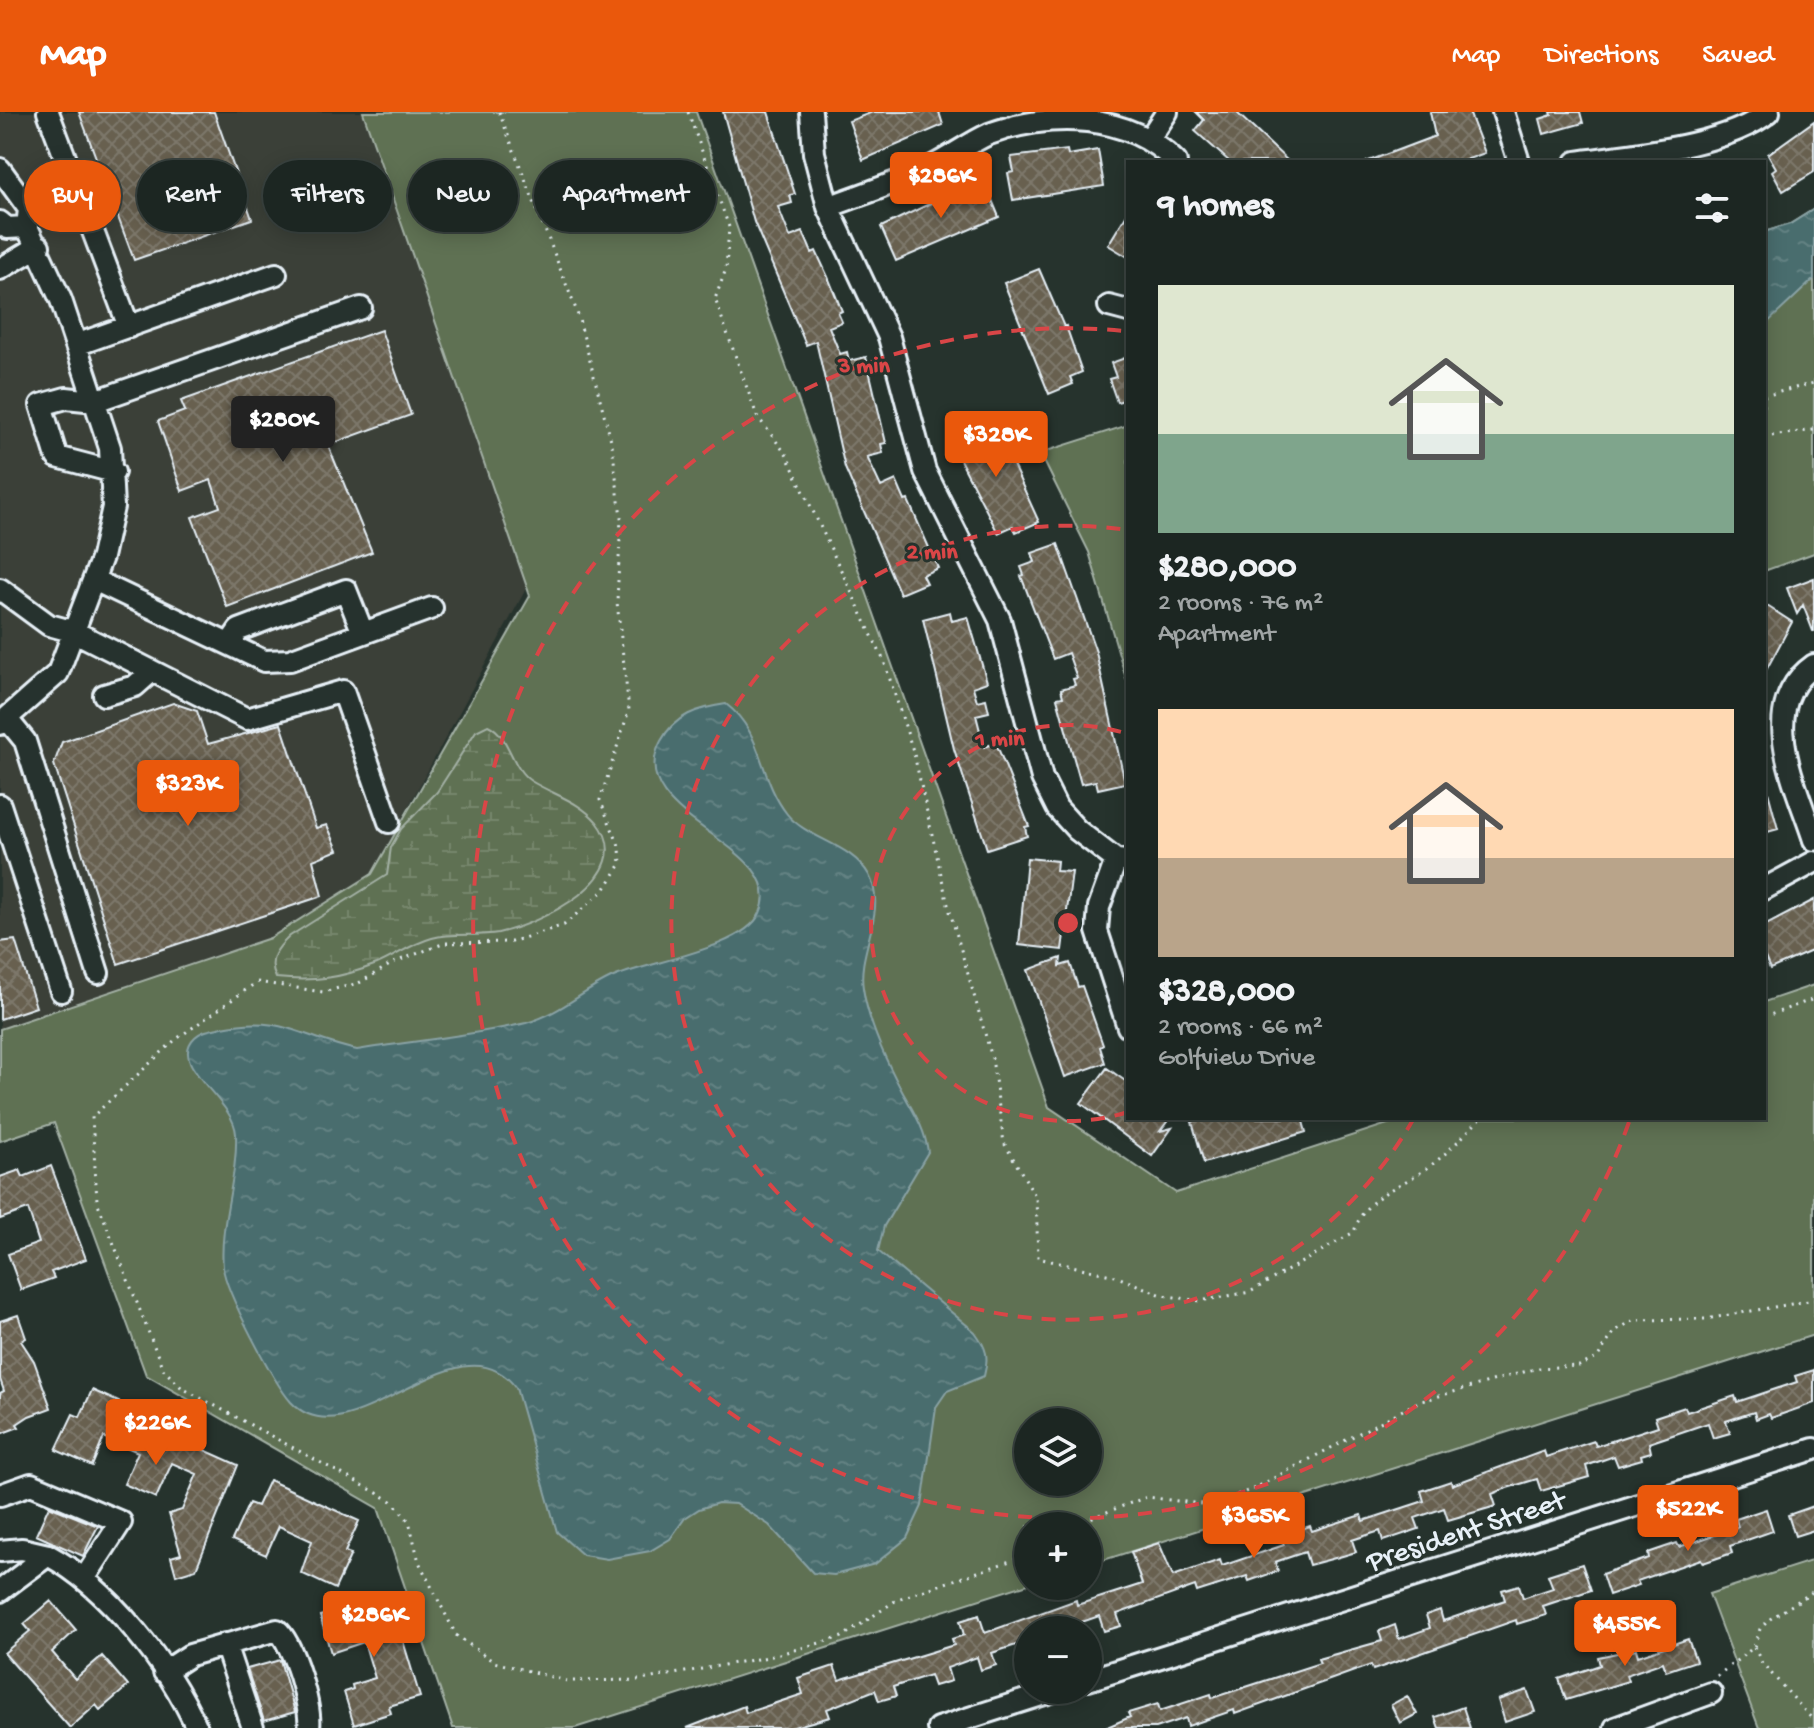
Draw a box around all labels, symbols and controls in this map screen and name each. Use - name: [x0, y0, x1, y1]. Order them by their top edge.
- text: Map: [40, 34, 106, 78]
- text: Map: [1452, 40, 1500, 73]
- text: Directions: [1544, 40, 1658, 73]
- text: Saved: [1702, 40, 1774, 73]
- pin: $286K: [885, 152, 997, 220]
- chip: Buy: [24, 160, 121, 232]
- chip: Rent: [137, 160, 247, 232]
- chip: Filters: [263, 160, 392, 232]
- chip: New: [408, 160, 518, 232]
- chip: Apartment: [534, 160, 716, 232]
- text: $286K: [908, 162, 974, 193]
- icon: filters: [1690, 186, 1734, 230]
- text: 9 homes: [1158, 188, 1273, 228]
- icon: home: [1374, 337, 1518, 481]
- text: 3 min: [837, 353, 890, 382]
- pin: $280K: [227, 396, 339, 464]
- text: $280K: [249, 406, 317, 437]
- pin: $328K: [940, 411, 1052, 479]
- text: $328K: [963, 421, 1029, 452]
- text: 2 min: [906, 539, 958, 568]
- text: $280,000: [1158, 549, 1296, 589]
- text: 2 rooms · 76 m²: [1158, 589, 1323, 620]
- text: Apartment: [1158, 620, 1275, 651]
- text: 1 min: [974, 726, 1025, 755]
- pin: $323K: [132, 760, 244, 828]
- icon: home: [1374, 761, 1518, 905]
- text: $323K: [155, 770, 221, 801]
- centre of rings: [1054, 909, 1082, 937]
- text: $328,000: [1158, 973, 1295, 1013]
- text: 2 rooms · 66 m²: [1158, 1013, 1323, 1044]
- text: Golfview Drive: [1158, 1044, 1315, 1075]
- pin: $226K: [100, 1399, 212, 1467]
- map controls: [1014, 1408, 1102, 1704]
- button: layers: [1014, 1408, 1102, 1496]
- text: $226K: [124, 1409, 188, 1440]
- street label: President Street: [1362, 1484, 1573, 1582]
- pin: $522K: [1632, 1485, 1744, 1553]
- pin: $365K: [1198, 1492, 1310, 1560]
- text: $522K: [1655, 1495, 1721, 1526]
- text: $365K: [1221, 1502, 1287, 1533]
- button: +: [1014, 1512, 1102, 1600]
- pin: $286K: [318, 1591, 430, 1659]
- pin: $455K: [1569, 1600, 1681, 1668]
- text: $286K: [341, 1601, 407, 1632]
- text: $455K: [1592, 1610, 1658, 1641]
- button: −: [1014, 1616, 1102, 1704]

